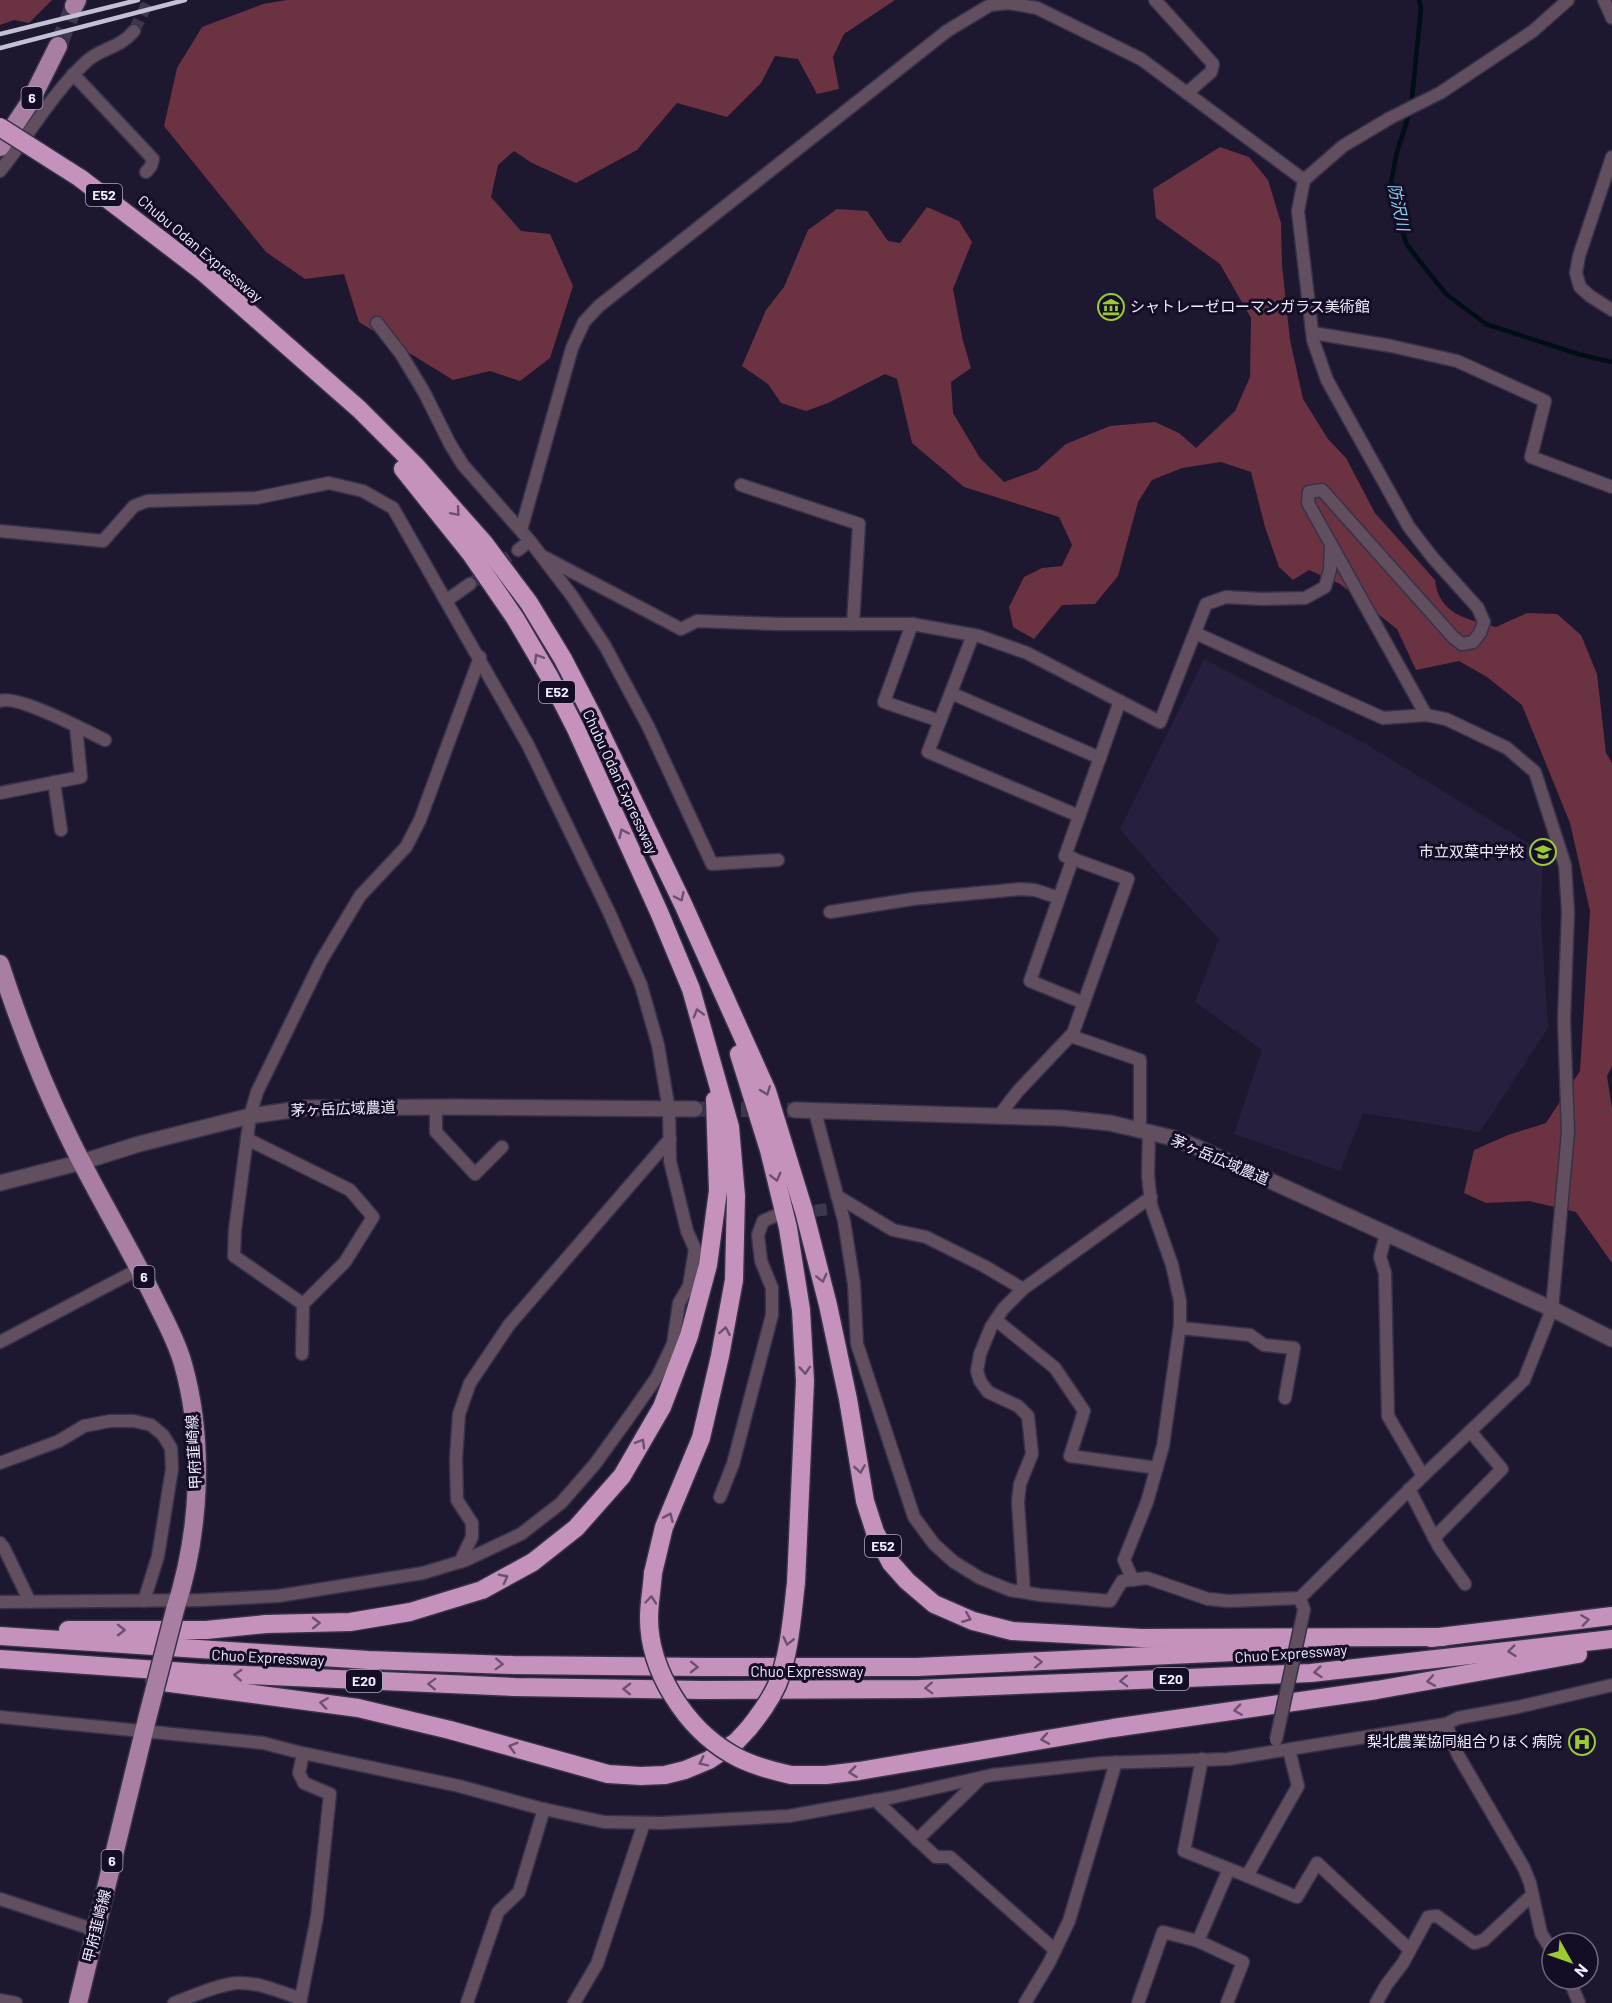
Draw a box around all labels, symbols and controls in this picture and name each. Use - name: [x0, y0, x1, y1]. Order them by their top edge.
- road number: 6: [22, 87, 42, 109]
- water label: 防沢川: [1385, 181, 1414, 234]
- road number: E52: [86, 184, 122, 206]
- street label: Chubu Odan Expressway: [135, 191, 267, 306]
- museum icon: シャトレーゼローマンガラス美術館: [1096, 292, 1126, 322]
- place label: シャトレーゼローマンガラス美術館: [1130, 297, 1370, 315]
- one-way arrow: [449, 505, 460, 516]
- one-way arrow: [534, 654, 546, 664]
- road number: E52: [539, 681, 575, 703]
- street label: Chubu Odan Expressway: [579, 706, 662, 857]
- one-way arrow: [619, 828, 631, 839]
- school or university icon: 市立双葉中学校: [1528, 837, 1558, 867]
- place label: 市立双葉中学校: [1419, 842, 1524, 860]
- one-way arrow: [672, 890, 684, 901]
- one-way arrow: [693, 1008, 705, 1019]
- one-way arrow: [759, 1085, 771, 1096]
- street label: 茅ヶ岳広域農道: [290, 1097, 396, 1119]
- street label: 茅ヶ岳広域農道: [1169, 1130, 1272, 1188]
- one-way arrow: [768, 1172, 781, 1182]
- road number: 6: [134, 1266, 154, 1288]
- one-way arrow: [814, 1273, 827, 1283]
- one-way arrow: [718, 1326, 731, 1336]
- one-way arrow: [798, 1365, 811, 1374]
- street label: 甲府韮崎線: [182, 1414, 204, 1490]
- one-way arrow: [633, 1439, 645, 1449]
- one-way arrow: [853, 1464, 866, 1474]
- one-way arrow: [662, 1512, 674, 1523]
- road number: E52: [865, 1535, 901, 1557]
- one-way arrow: [498, 1574, 508, 1585]
- one-way arrow: [644, 1595, 657, 1604]
- one-way arrow: [961, 1611, 972, 1623]
- one-way arrow: [1580, 1615, 1589, 1627]
- one-way arrow: [312, 1617, 321, 1629]
- one-way arrow: [117, 1624, 126, 1636]
- one-way arrow: [782, 1636, 795, 1646]
- street label: Chuo Expressway: [1234, 1640, 1348, 1666]
- one-way arrow: [1508, 1644, 1517, 1656]
- street label: Chuo Expressway: [211, 1645, 325, 1669]
- one-way arrow: [1034, 1655, 1043, 1668]
- one-way arrow: [494, 1658, 503, 1671]
- one-way arrow: [689, 1661, 698, 1673]
- street label: Chuo Expressway: [750, 1662, 864, 1680]
- one-way arrow: [1314, 1665, 1323, 1678]
- one-way arrow: [233, 1668, 242, 1681]
- road number: E20: [1153, 1668, 1189, 1690]
- road number: E20: [346, 1670, 382, 1692]
- one-way arrow: [1426, 1674, 1436, 1687]
- one-way arrow: [1119, 1675, 1128, 1688]
- one-way arrow: [428, 1678, 437, 1690]
- one-way arrow: [924, 1682, 933, 1695]
- one-way arrow: [623, 1683, 632, 1695]
- one-way arrow: [319, 1698, 328, 1710]
- one-way arrow: [1233, 1704, 1243, 1716]
- hospital icon: 梨北農業協同組合りほく病院: [1567, 1727, 1597, 1757]
- place label: 梨北農業協同組合りほく病院: [1367, 1732, 1562, 1750]
- one-way arrow: [1041, 1733, 1050, 1745]
- one-way arrow: [509, 1742, 519, 1755]
- one-way arrow: [698, 1755, 709, 1767]
- one-way arrow: [848, 1765, 858, 1778]
- road number: 6: [102, 1850, 122, 1872]
- street label: 甲府韮崎線: [78, 1887, 114, 1964]
- north arrow: [1540, 1931, 1600, 1991]
- text: N: [1571, 1961, 1593, 1981]

